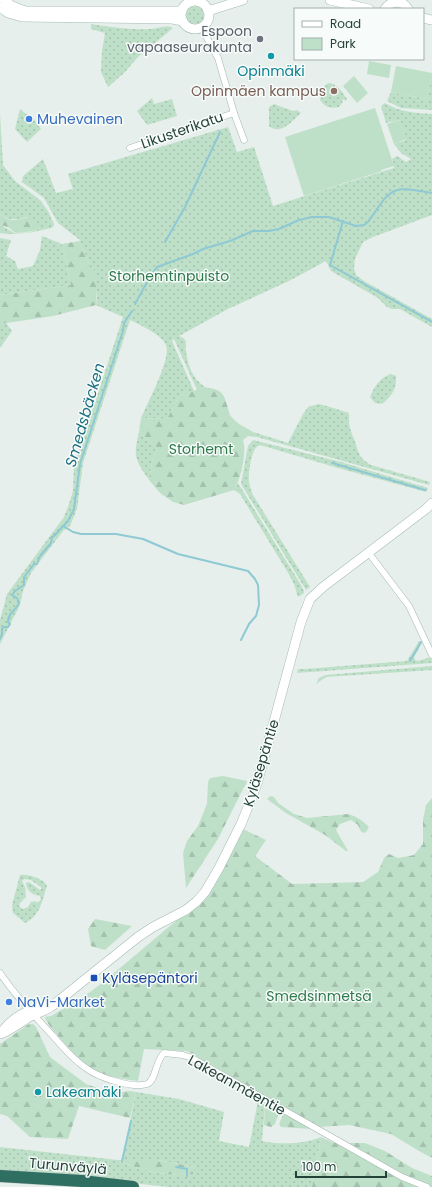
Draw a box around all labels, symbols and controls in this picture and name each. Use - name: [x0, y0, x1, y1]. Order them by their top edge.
- legend: [294, 8, 424, 60]
- text: Road: [330, 15, 361, 32]
- place label: Espoon vapaaseurakunta: [127, 21, 252, 57]
- marker: Espoon vapaaseurakunta: [255, 34, 265, 44]
- text: Park: [330, 35, 357, 52]
- marker: Opinmäki: [266, 51, 276, 61]
- place label: Opinmäki: [237, 61, 305, 81]
- place label: Opinmäen kampus: [191, 81, 326, 101]
- marker: Opinmäen kampus: [329, 86, 339, 96]
- street label: Likusterikatu: [138, 107, 226, 153]
- place label: Muhevainen: [37, 109, 123, 129]
- marker: Muhevainen: [24, 114, 34, 124]
- park label: Storhemtinpuisto: [109, 266, 229, 286]
- water label: Smedsbäcken: [60, 360, 109, 469]
- park label: Storhemt: [169, 439, 233, 459]
- street label: Kyläsepäntie: [238, 717, 284, 809]
- place label: Kyläsepäntori: [102, 968, 198, 988]
- marker: Kyläsepäntori: [89, 973, 99, 983]
- park label: Smedsinmetsä: [266, 986, 372, 1006]
- place label: NaVi-Market: [17, 992, 105, 1012]
- marker: NaVi-Market: [4, 997, 14, 1007]
- street label: Lakeanmäentie: [185, 1050, 290, 1120]
- place label: Lakeamäki: [46, 1082, 121, 1102]
- marker: Lakeamäki: [33, 1087, 43, 1097]
- street label: Turunväylä: [28, 1153, 108, 1179]
- scale bar: [296, 1153, 386, 1179]
- text: 100 m: [302, 1158, 336, 1175]

